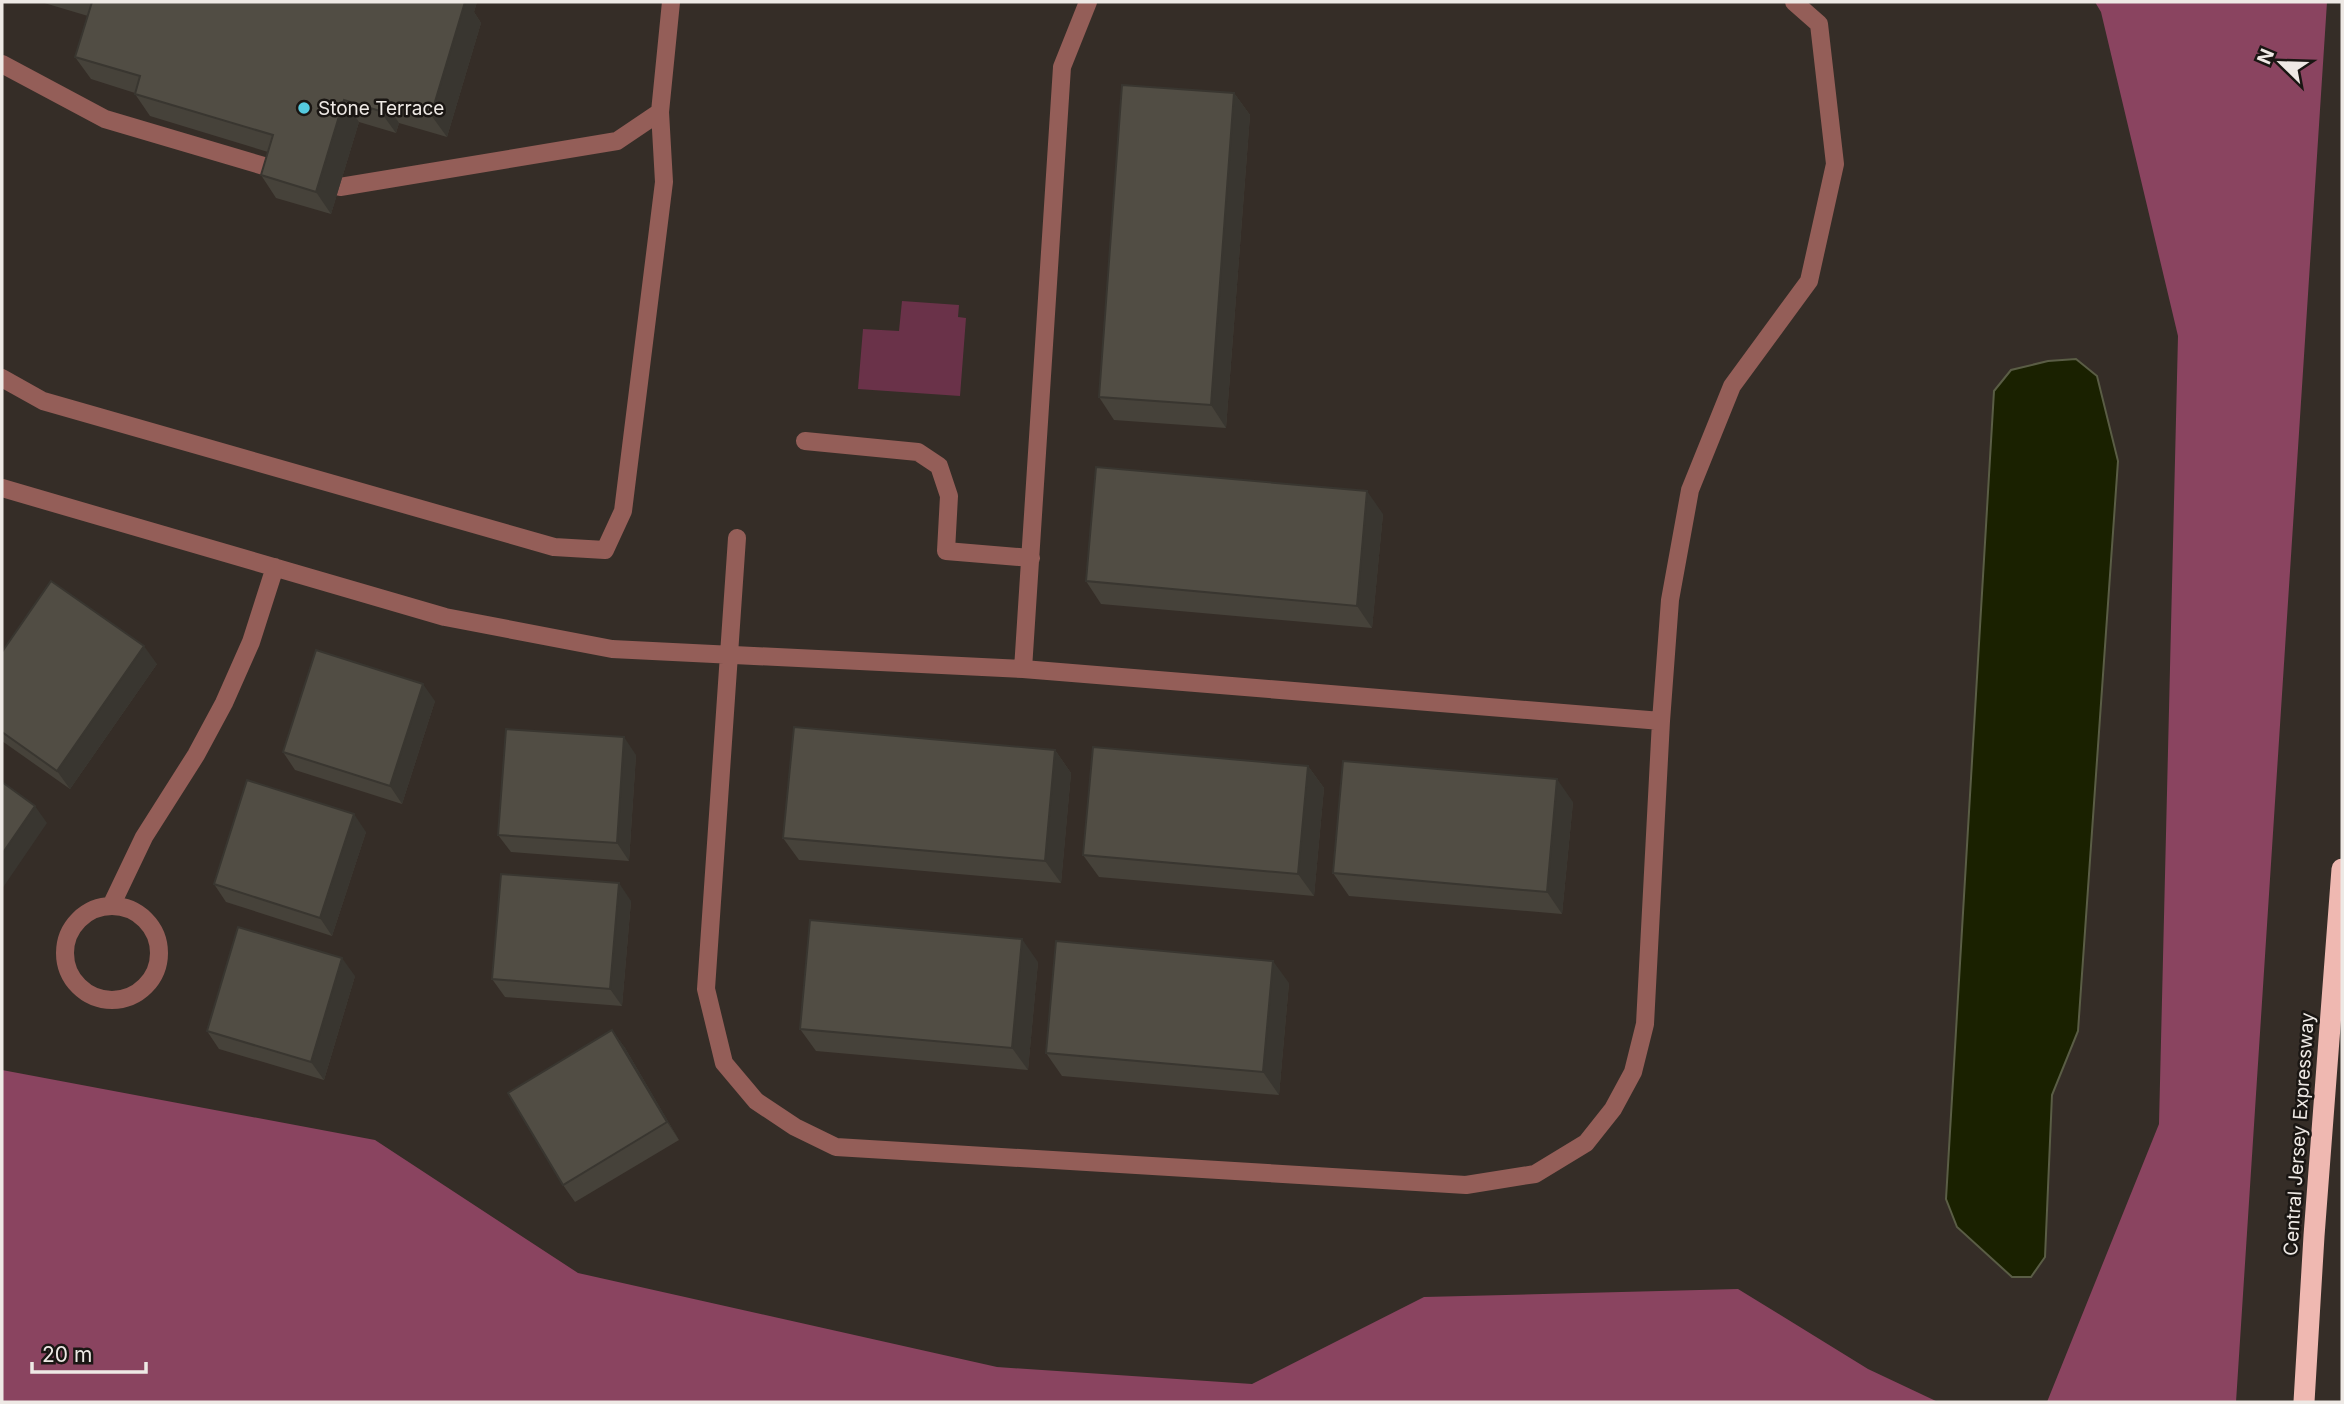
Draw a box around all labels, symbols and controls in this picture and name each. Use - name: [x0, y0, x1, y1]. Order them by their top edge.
- north arrow: [2246, 28, 2316, 98]
- text: N: [2252, 45, 2279, 68]
- place label: Stone Terrace: [318, 97, 444, 120]
- marker: Stone Terrace: [296, 100, 312, 116]
- street label: Central Jersey Expressway: [2279, 1011, 2319, 1257]
- scale bar: [32, 1330, 145, 1374]
- text: 20 m: [42, 1342, 92, 1367]

